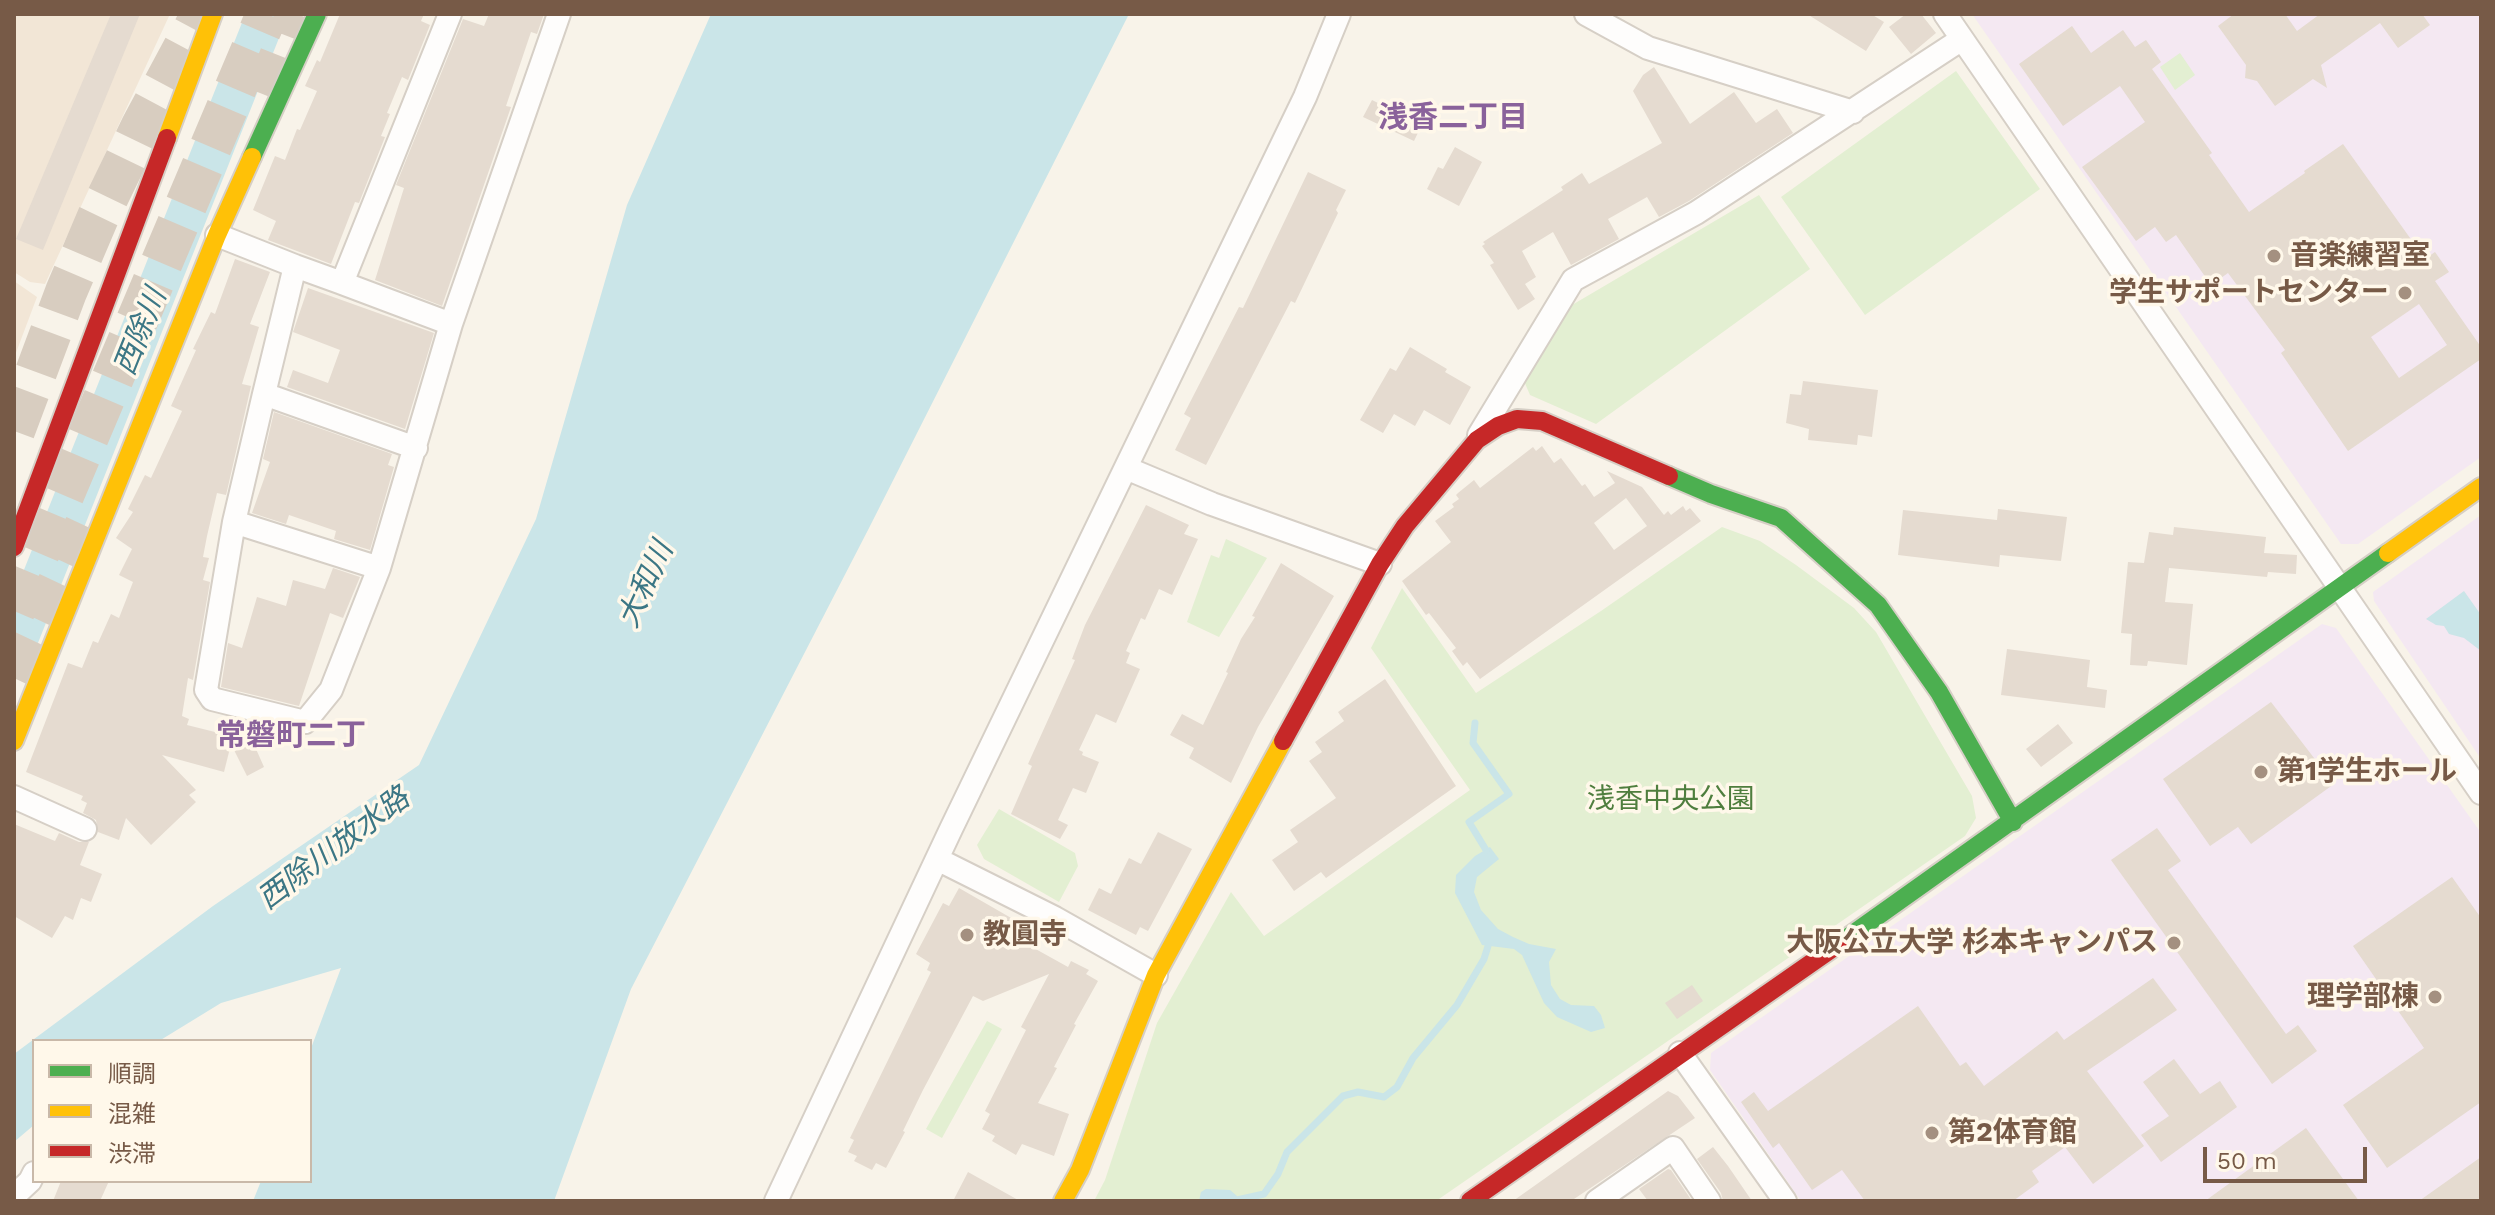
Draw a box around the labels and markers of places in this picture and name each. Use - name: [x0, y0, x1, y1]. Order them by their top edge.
- place label: 音楽練習室: [2290, 239, 2430, 273]
- marker: 音楽練習室: [2265, 247, 2283, 265]
- place label: 学生サポートセンター: [2109, 276, 2389, 310]
- marker: 学生サポートセンター: [2396, 284, 2414, 302]
- place label: 第1学生ホール: [2277, 755, 2457, 789]
- marker: 第1学生ホール: [2252, 763, 2270, 781]
- place label: 教圓寺: [983, 918, 1067, 952]
- marker: 教圓寺: [958, 926, 976, 944]
- place label: 大阪公立大学 杉本キャンパス: [1786, 926, 2158, 960]
- marker: 大阪公立大学 杉本キャンパス: [2165, 934, 2183, 952]
- place label: 理学部棟: [2307, 980, 2419, 1014]
- marker: 理学部棟: [2426, 988, 2444, 1006]
- place label: 第2体育館: [1948, 1116, 2077, 1150]
- marker: 第2体育館: [1923, 1124, 1941, 1142]

